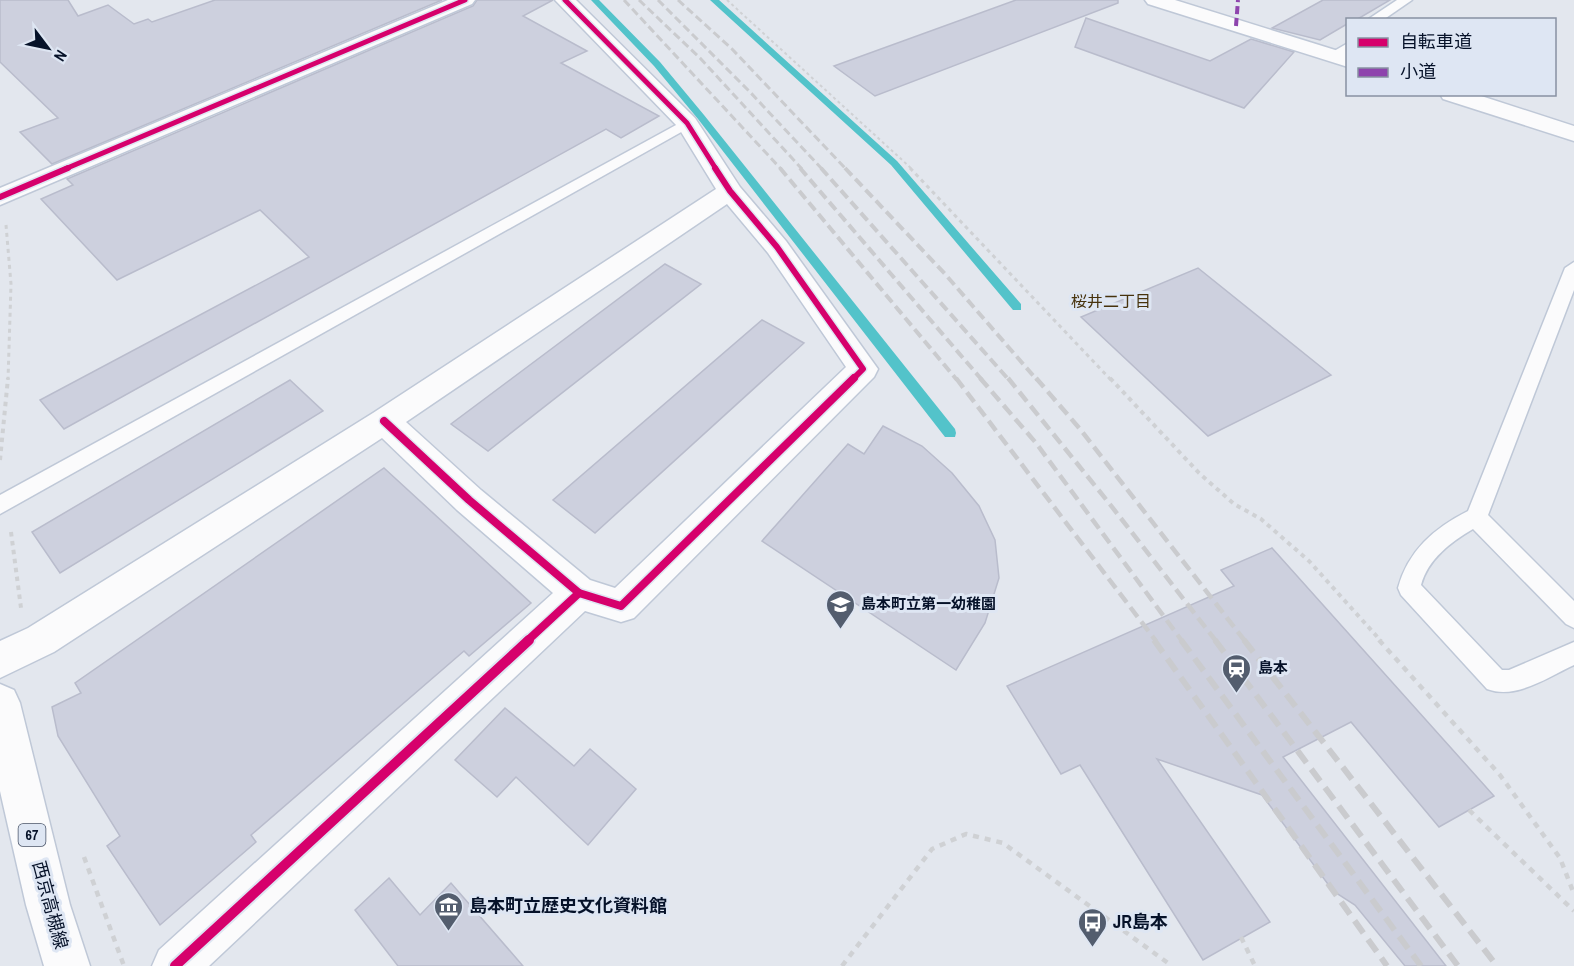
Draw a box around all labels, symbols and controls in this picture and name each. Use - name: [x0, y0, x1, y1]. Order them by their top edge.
- north arrow: [18, 18, 78, 78]
- legend: [1346, 18, 1556, 96]
- text: 自転車道: [1400, 29, 1472, 54]
- text: N: [49, 46, 73, 66]
- text: 小道: [1400, 59, 1436, 84]
- district label: 桜井二丁目: [1071, 290, 1151, 312]
- school or university icon: 島本町立第一幼稚園: [824, 588, 856, 630]
- place label: 島本町立第一幼稚園: [861, 593, 996, 614]
- station icon: 島本: [1221, 652, 1253, 694]
- place label: 島本: [1258, 657, 1288, 678]
- road number: 67: [18, 824, 46, 846]
- street label: 西京高槻線: [27, 858, 74, 952]
- museum icon: 島本町立歴史文化資料館: [432, 890, 464, 932]
- place label: 島本町立歴史文化資料館: [469, 893, 667, 918]
- bus stop icon: JR島本: [1076, 906, 1108, 948]
- place label: JR島本: [1113, 909, 1168, 934]

